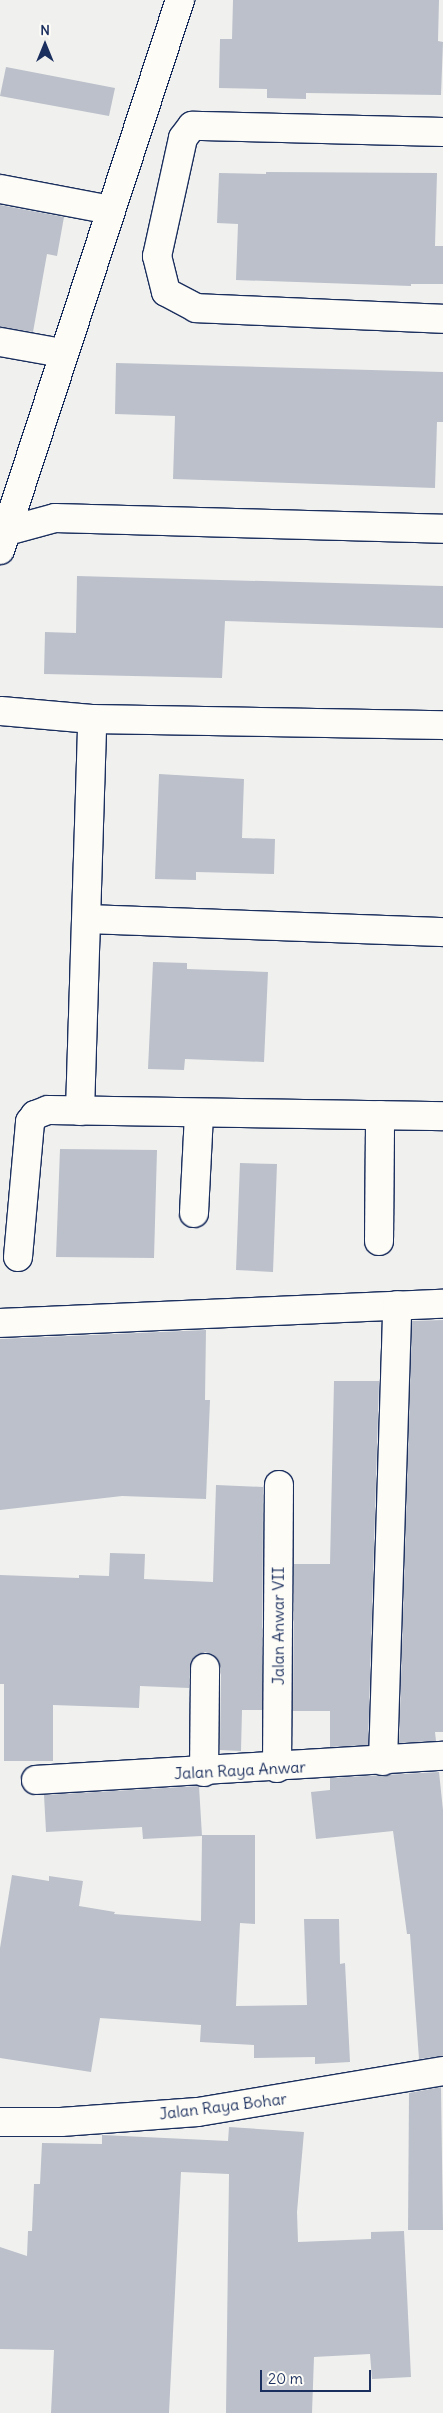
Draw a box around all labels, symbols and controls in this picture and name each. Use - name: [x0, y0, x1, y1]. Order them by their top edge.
- north arrow: [20, 20, 70, 70]
- text: N: [40, 21, 50, 39]
- street label: Jalan Anwar VII: [268, 1567, 288, 1685]
- street label: Jalan Raya Anwar: [174, 1757, 306, 1783]
- street label: Jalan Raya Bohar: [158, 2089, 288, 2123]
- scale bar: [263, 2360, 374, 2392]
- text: 20 m: [268, 2369, 303, 2388]

